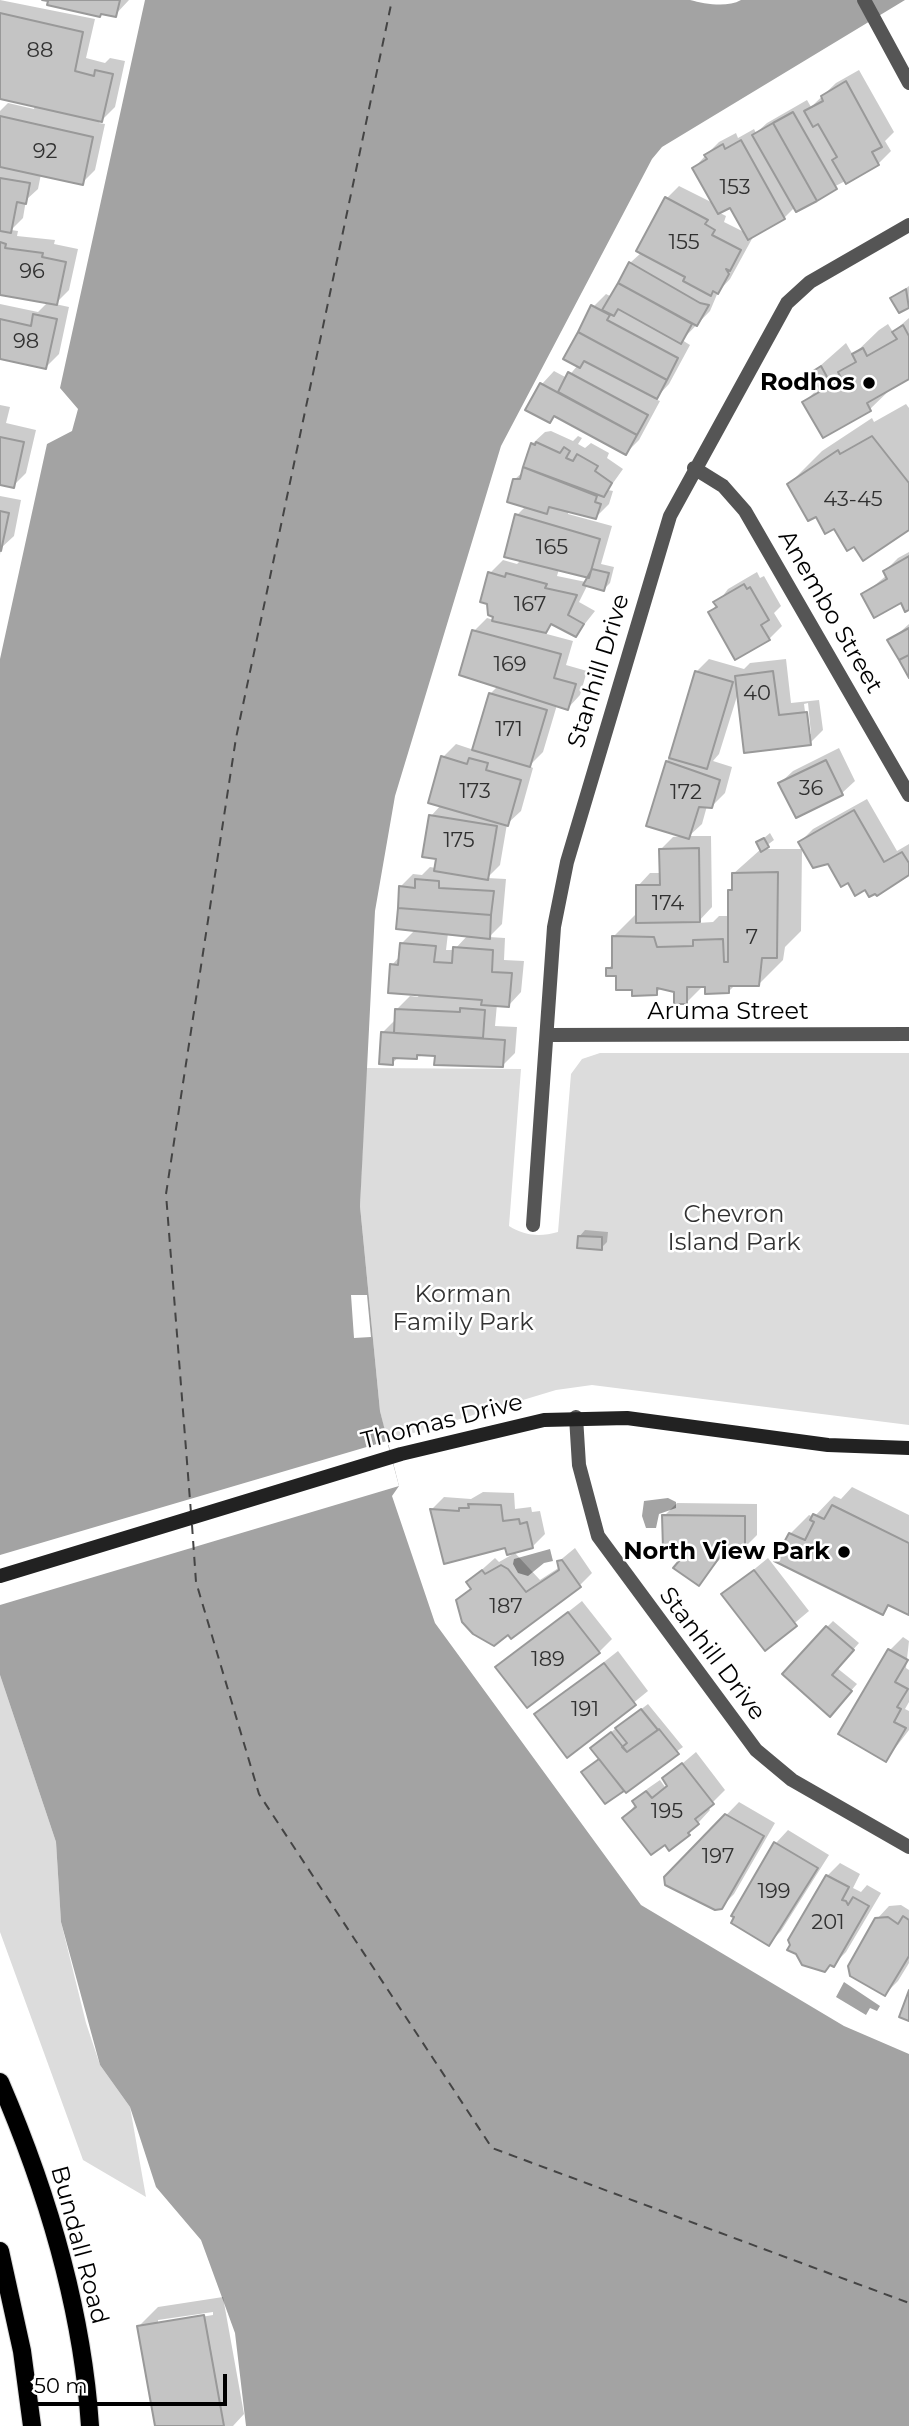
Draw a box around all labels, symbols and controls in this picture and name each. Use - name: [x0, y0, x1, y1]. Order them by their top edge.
- house number: 88: [27, 38, 53, 64]
- house number: 92: [33, 139, 57, 165]
- house number: 153: [719, 175, 751, 201]
- house number: 155: [668, 230, 700, 256]
- house number: 96: [19, 259, 45, 285]
- house number: 98: [13, 329, 39, 355]
- place label: Rodhos: [760, 369, 855, 397]
- marker: Rodhos: [861, 375, 877, 391]
- house number: 43-45: [823, 487, 883, 513]
- street label: Anembo Street: [772, 525, 888, 699]
- house number: 165: [536, 535, 568, 561]
- street label: Stanhill Drive: [562, 591, 636, 751]
- house number: 167: [514, 592, 546, 618]
- house number: 169: [493, 652, 527, 678]
- house number: 40: [743, 681, 771, 707]
- house number: 171: [495, 717, 523, 743]
- house number: 36: [799, 776, 823, 802]
- house number: 173: [459, 779, 491, 805]
- house number: 172: [670, 780, 702, 806]
- house number: 175: [443, 828, 475, 854]
- house number: 174: [652, 891, 684, 917]
- house number: 7: [746, 925, 758, 951]
- street label: Aruma Street: [647, 998, 809, 1026]
- park label: Chevron Island Park: [667, 1201, 801, 1257]
- park label: Korman Family Park: [392, 1281, 534, 1337]
- street label: Thomas Drive: [358, 1388, 526, 1456]
- place label: North View Park: [623, 1538, 830, 1566]
- marker: North View Park: [836, 1544, 852, 1560]
- street label: Stanhill Drive: [653, 1582, 771, 1726]
- house number: 187: [489, 1594, 523, 1620]
- house number: 189: [531, 1647, 565, 1673]
- house number: 191: [571, 1697, 599, 1723]
- house number: 195: [651, 1799, 683, 1825]
- house number: 197: [702, 1844, 734, 1870]
- house number: 199: [757, 1879, 791, 1905]
- house number: 201: [811, 1910, 845, 1936]
- street label: Bundall Road: [44, 2163, 114, 2327]
- scale bar: [24, 2360, 231, 2404]
- text: 50 m: [34, 2373, 88, 2398]

